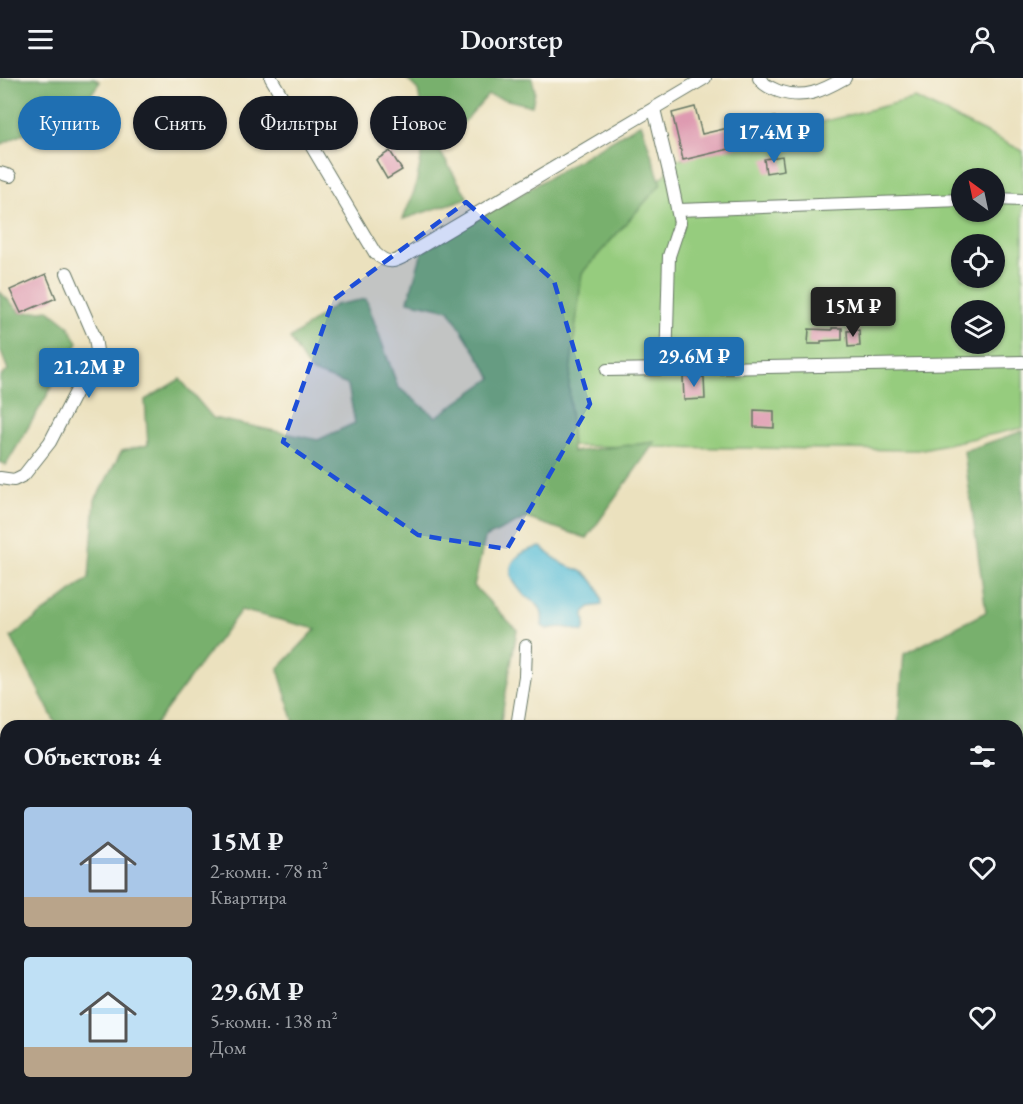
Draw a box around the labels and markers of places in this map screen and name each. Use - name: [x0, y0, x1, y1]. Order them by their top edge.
- pin: 17.4M ₽: [719, 113, 829, 164]
- pin: 15M ₽: [811, 287, 895, 338]
- pin: 29.6M ₽: [639, 337, 749, 388]
- pin: 21.2M ₽: [34, 348, 144, 399]

